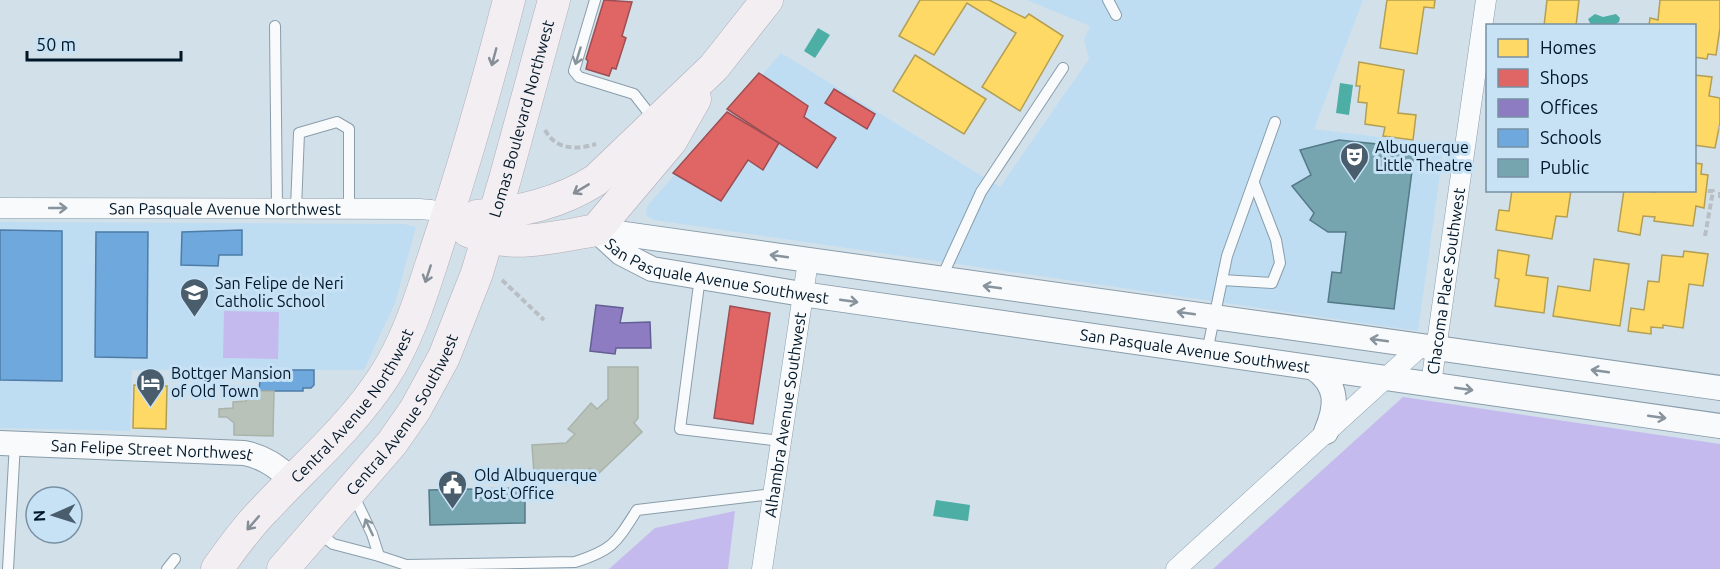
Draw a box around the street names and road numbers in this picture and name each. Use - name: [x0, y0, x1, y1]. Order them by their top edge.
- street label: Lomas Boulevard Northwest: [485, 17, 557, 219]
- street label: Chacoma Place Southwest: [1423, 186, 1468, 376]
- street label: San Pasquale Avenue Northwest: [109, 199, 342, 218]
- street label: San Pasquale Avenue Southwest: [602, 234, 831, 307]
- street label: Alhambra Avenue Southwest: [761, 310, 809, 519]
- street label: Central Avenue Northwest: [287, 325, 417, 486]
- street label: San Pasquale Avenue Southwest: [1079, 325, 1312, 376]
- street label: Central Avenue Southwest: [342, 331, 461, 499]
- street label: San Felipe Street Northwest: [51, 436, 256, 464]

